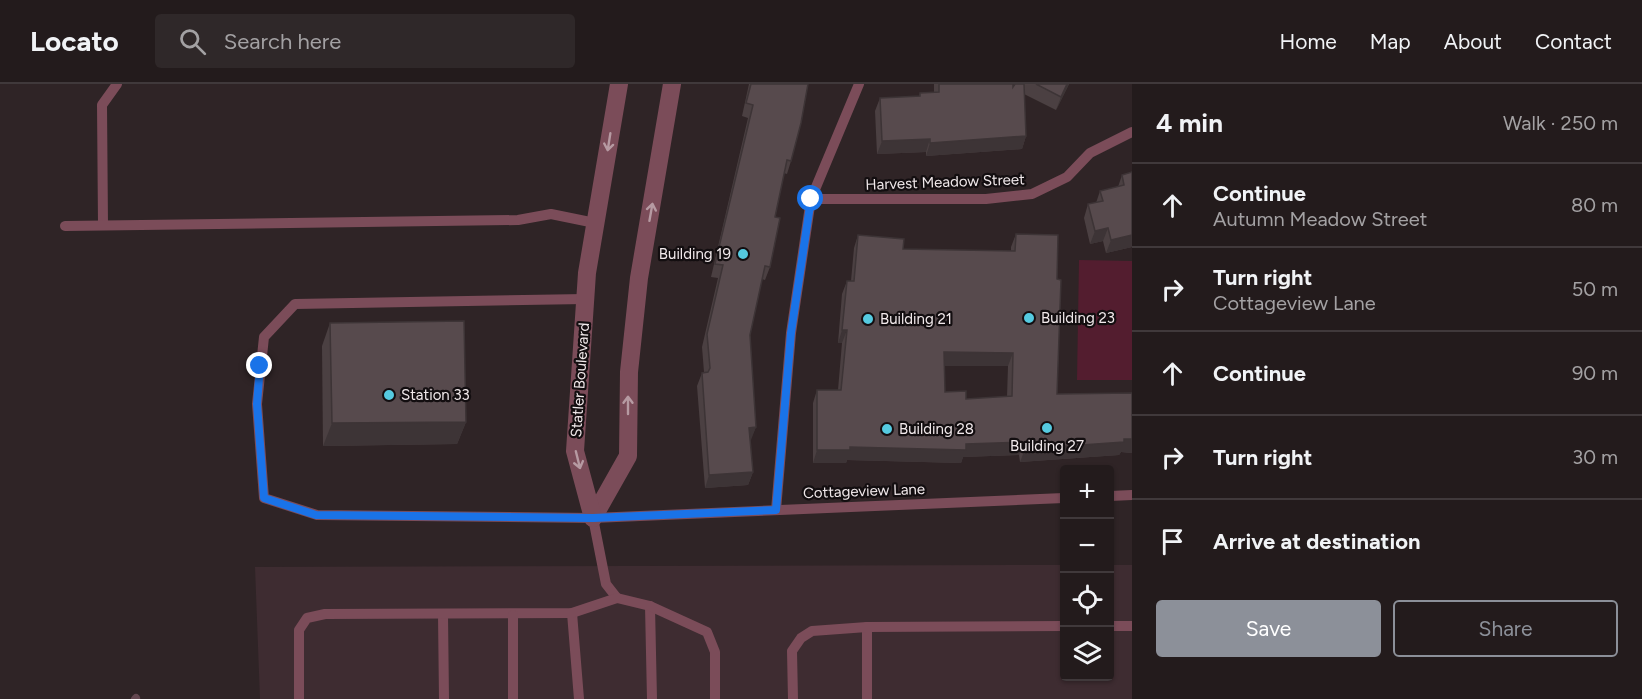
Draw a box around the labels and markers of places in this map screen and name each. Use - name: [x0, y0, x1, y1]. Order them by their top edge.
- place label: Building 19: [659, 245, 731, 263]
- marker: Building 19: [736, 247, 750, 261]
- place label: Building 23: [1041, 309, 1115, 327]
- place label: Building 21: [880, 310, 952, 328]
- marker: Building 23: [1022, 311, 1036, 325]
- marker: Building 21: [861, 312, 875, 326]
- place label: Station 33: [401, 386, 470, 404]
- marker: Station 33: [382, 388, 396, 402]
- place label: Building 28: [899, 420, 974, 438]
- marker: Building 27: [1040, 421, 1054, 435]
- marker: Building 28: [880, 422, 894, 436]
- place label: Building 27: [1010, 437, 1084, 455]

